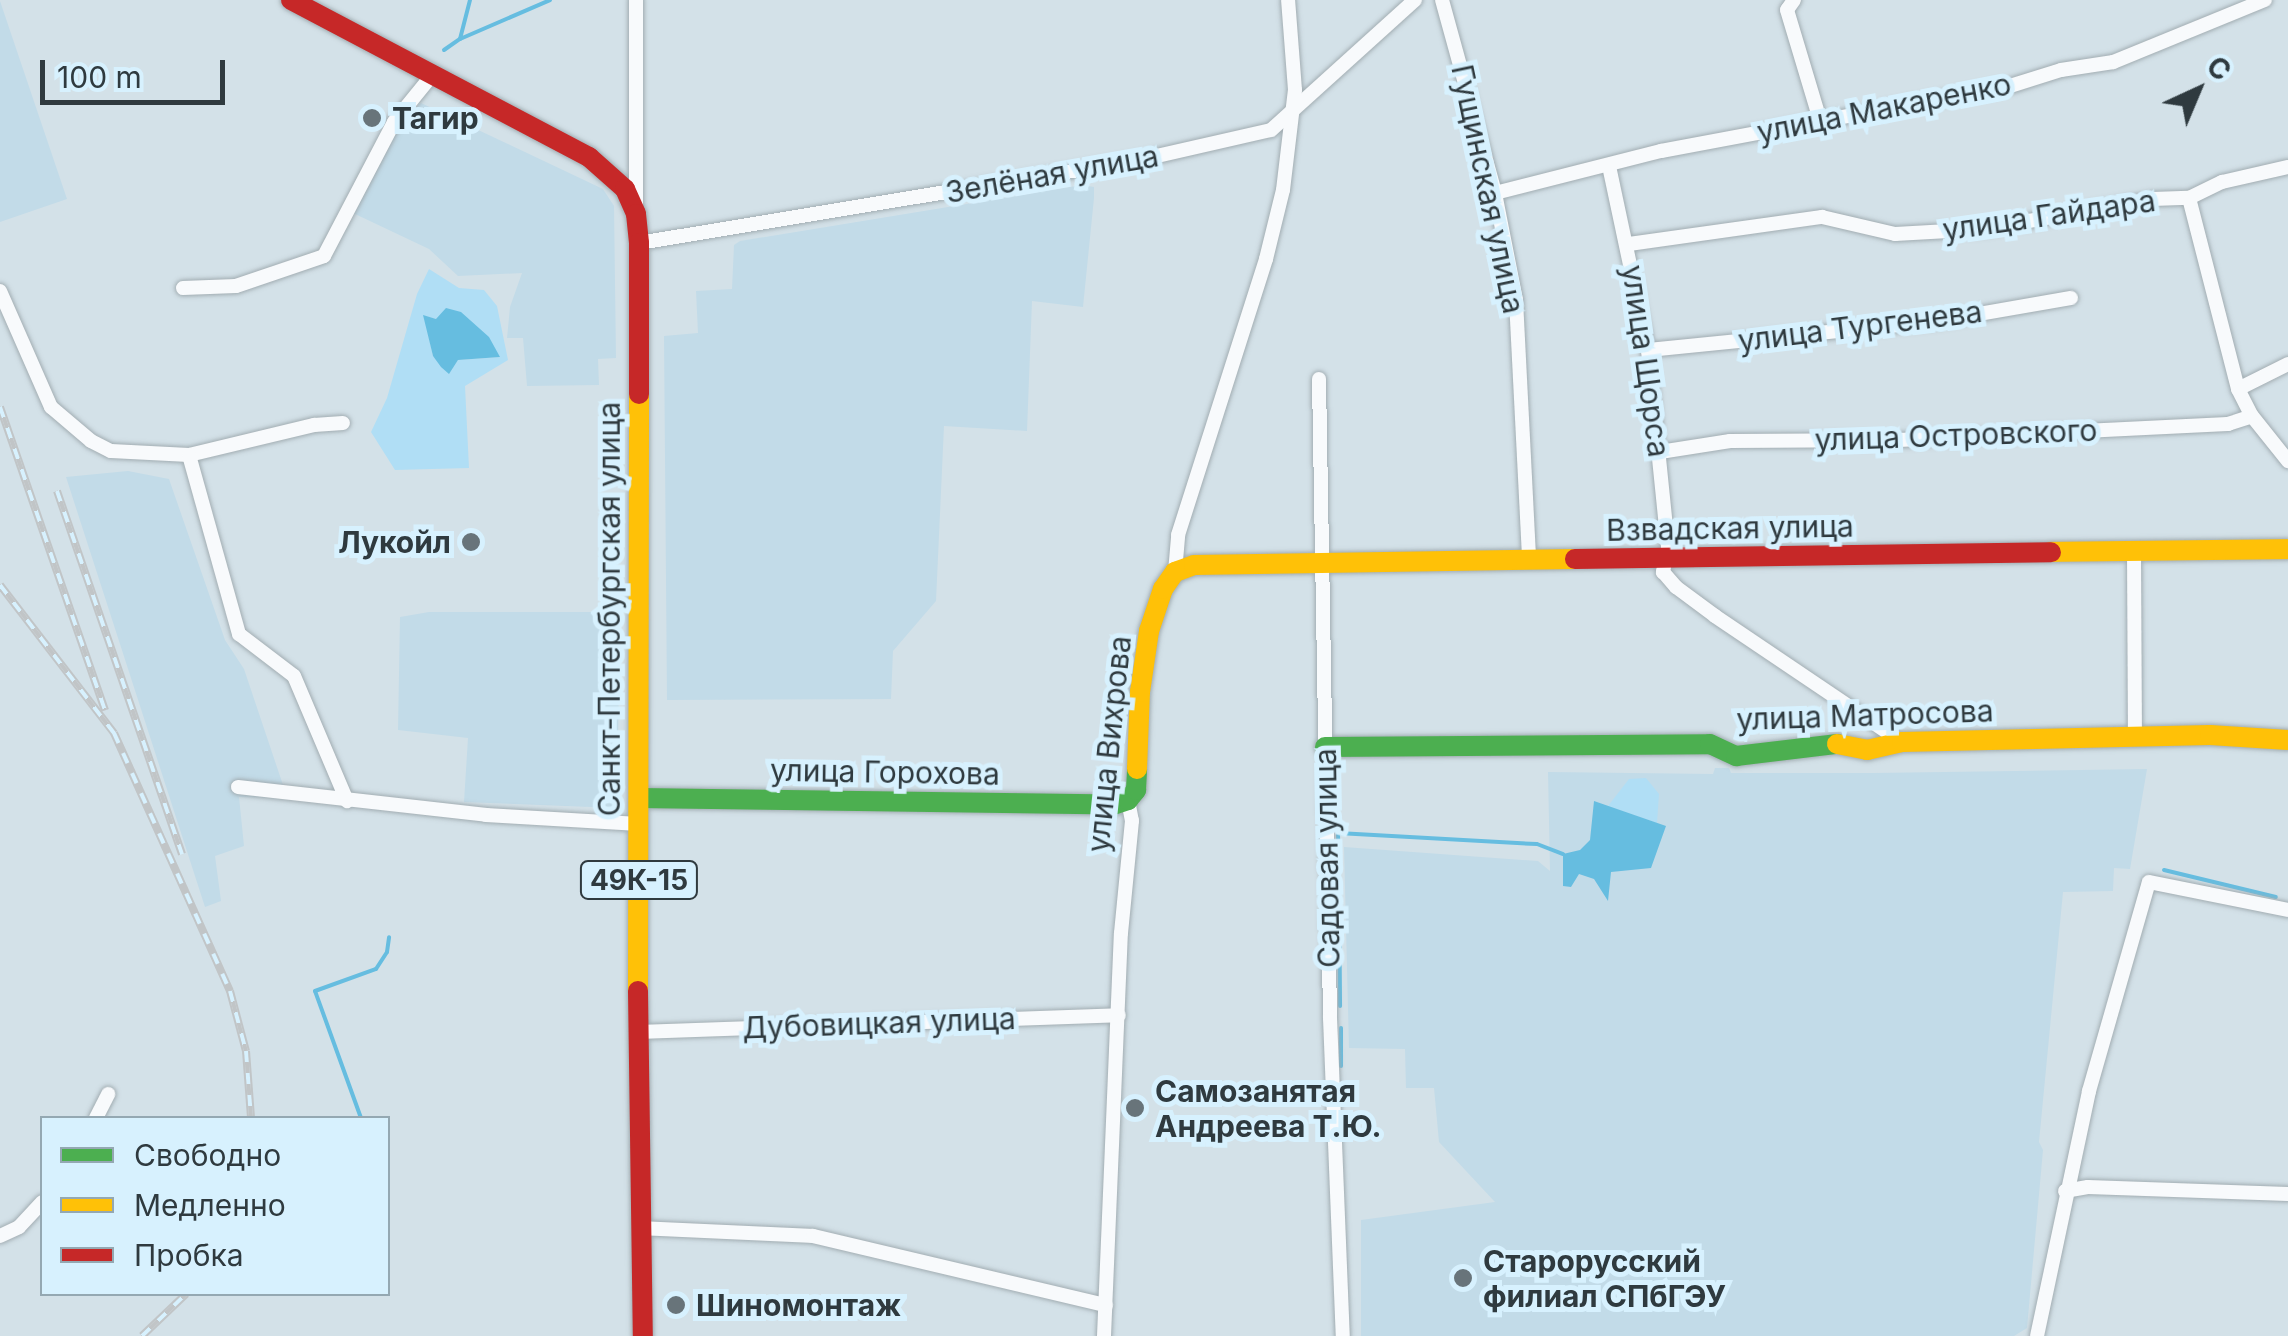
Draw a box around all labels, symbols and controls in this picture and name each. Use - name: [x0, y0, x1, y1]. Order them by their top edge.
- scale bar: [45, 40, 230, 102]
- north arrow: [2148, 40, 2248, 140]
- text: С: [2200, 49, 2238, 88]
- text: 100 m: [57, 59, 142, 95]
- street label: Гущинская улица: [1444, 61, 1532, 317]
- street label: улица Макаренко: [1754, 66, 2014, 150]
- place label: Тагир: [392, 100, 479, 136]
- marker: Тагир: [361, 107, 383, 129]
- street label: Зелёная улица: [943, 138, 1161, 210]
- street label: улица Гайдара: [1940, 182, 2158, 248]
- street label: улица Щорса: [1615, 263, 1677, 459]
- street label: улица Тургенева: [1736, 293, 1984, 359]
- street label: Санкт-Петербургская улица: [591, 402, 627, 816]
- street label: улица Островского: [1814, 412, 2098, 458]
- street label: Взвадская улица: [1606, 508, 1854, 548]
- place label: Лукойл: [338, 524, 451, 560]
- marker: Лукойл: [460, 531, 482, 553]
- street label: улица Вихрова: [1080, 634, 1138, 854]
- street label: улица Матросова: [1736, 693, 1994, 737]
- street label: Садовая улица: [1307, 748, 1347, 968]
- street label: улица Горохова: [770, 752, 1000, 792]
- road number: 49К-15: [579, 857, 699, 903]
- street label: Дубовицкая улица: [742, 1000, 1016, 1046]
- place label: Самозанятая Андреева Т.Ю.: [1155, 1073, 1382, 1144]
- marker: Самозанятая Андреева Т.Ю.: [1124, 1097, 1146, 1119]
- legend: [40, 1116, 390, 1296]
- text: Свободно: [134, 1137, 281, 1173]
- text: Медленно: [134, 1187, 286, 1223]
- text: Пробка: [134, 1237, 244, 1273]
- place label: Старорусский филиал СПбГЭУ: [1483, 1243, 1726, 1314]
- marker: Старорусский филиал СПбГЭУ: [1452, 1267, 1474, 1289]
- place label: Шиномонтаж: [696, 1287, 901, 1323]
- marker: Шиномонтаж: [665, 1294, 687, 1316]

